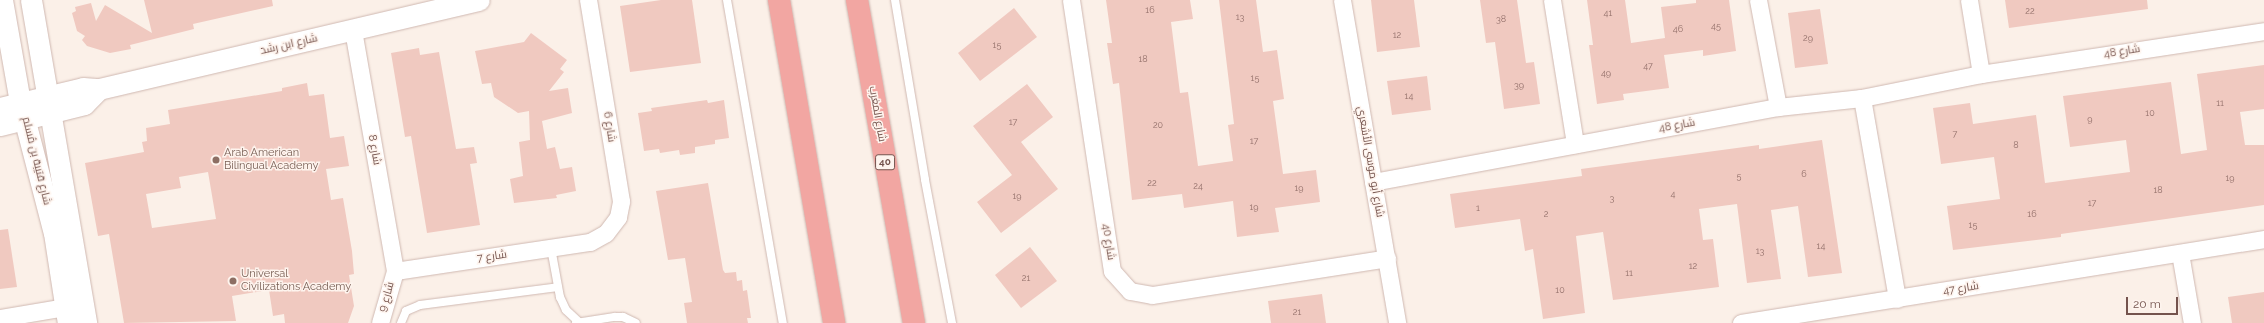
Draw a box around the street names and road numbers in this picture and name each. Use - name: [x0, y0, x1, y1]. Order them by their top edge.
- street label: شارع ابن رشد: [259, 32, 319, 58]
- street label: شارع 48: [2103, 43, 2141, 61]
- street label: شارع المغرب: [866, 85, 888, 143]
- street label: شارع أبو موسى الأشعري: [1354, 105, 1386, 219]
- street label: شارع 6: [600, 111, 618, 143]
- street label: شارع قتيبة بن مُسلم: [19, 116, 53, 206]
- street label: شارع 48: [1658, 116, 1696, 136]
- street label: شارع 8: [365, 134, 383, 166]
- road number: 40: [875, 154, 895, 170]
- street label: شارع 40: [1099, 223, 1117, 261]
- street label: شارع 7: [476, 248, 508, 266]
- street label: شارع 9: [376, 280, 398, 314]
- street label: شارع 47: [1942, 280, 1980, 298]

